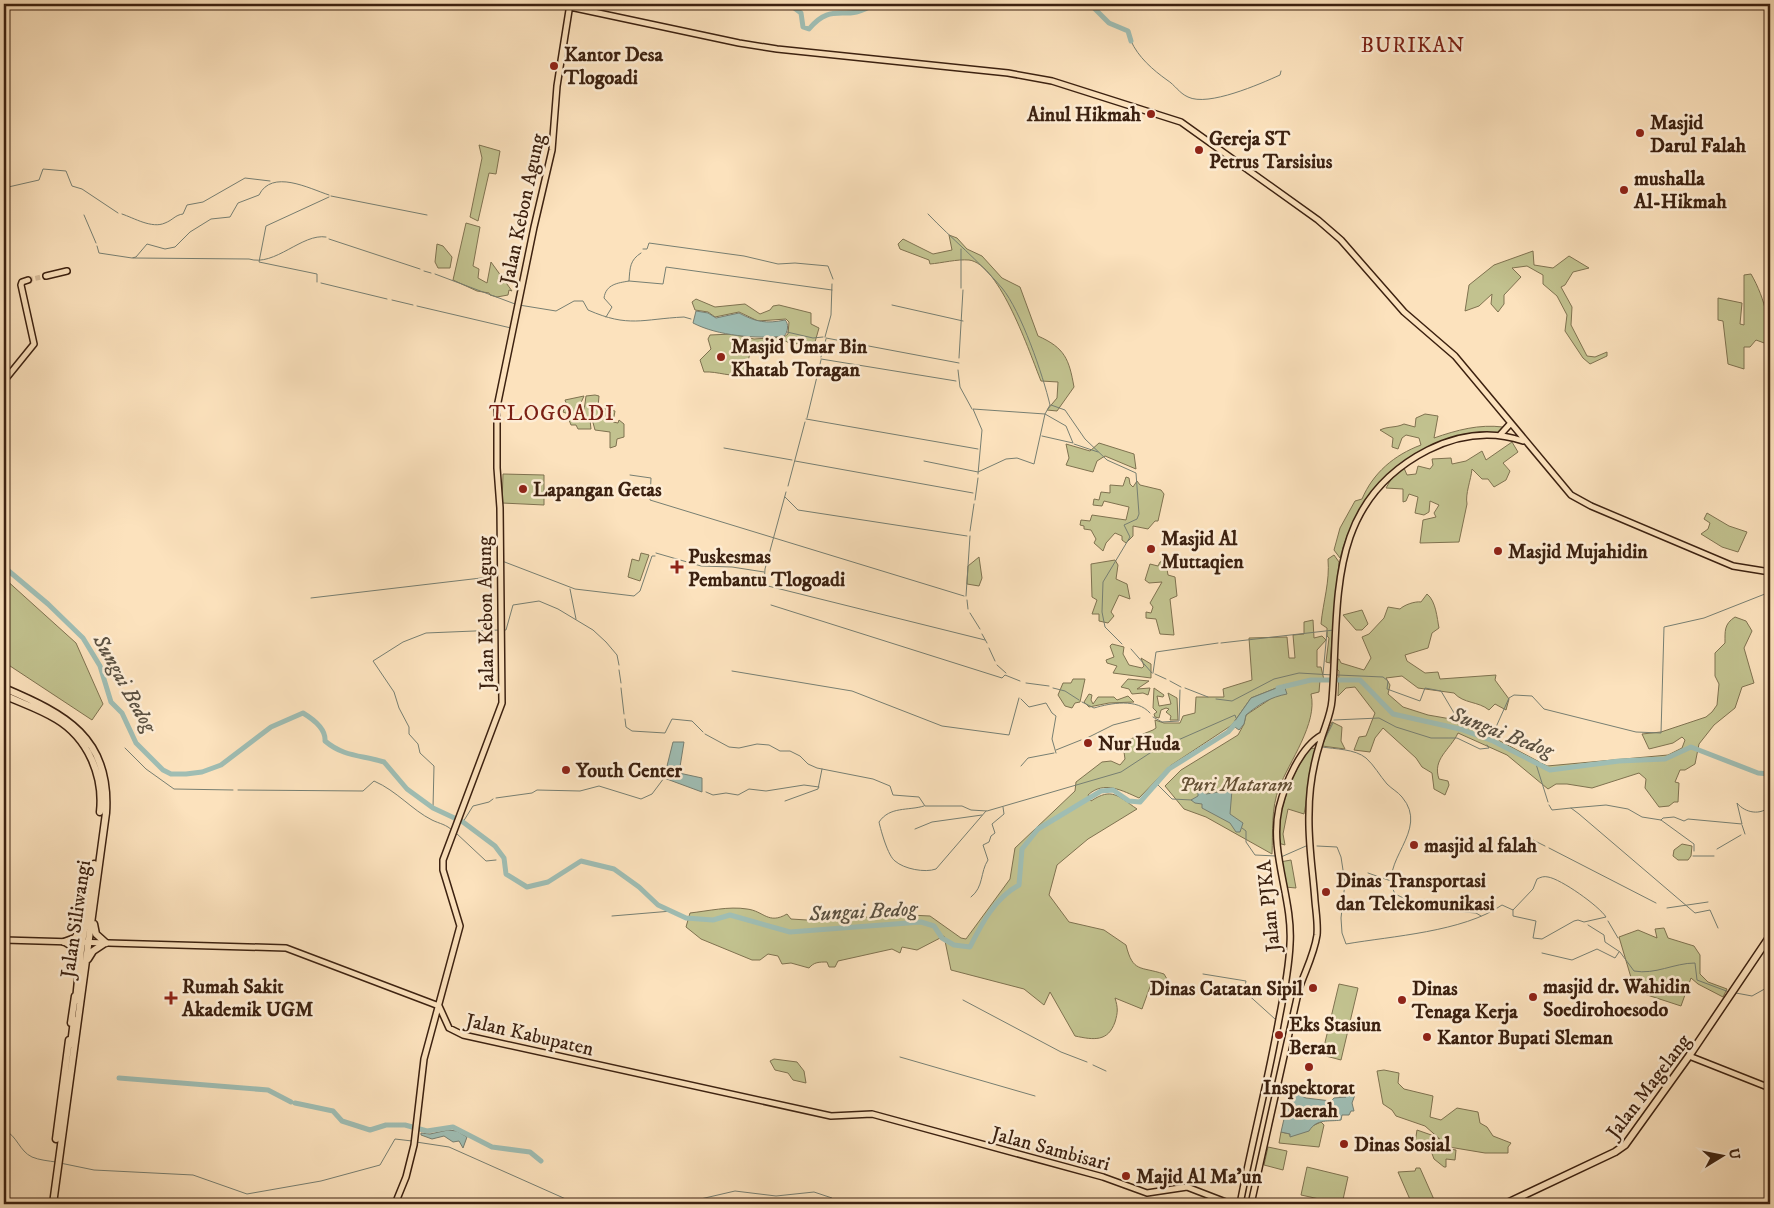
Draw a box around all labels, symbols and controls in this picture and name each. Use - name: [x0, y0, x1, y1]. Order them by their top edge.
- district label: BURIKAN: [1361, 33, 1465, 59]
- place label: Kantor Desa Tlogoadi: [563, 43, 664, 91]
- marker: Kantor Desa Tlogoadi: [548, 60, 560, 72]
- place label: Ainul Hikmah: [1026, 103, 1142, 128]
- marker: Ainul Hikmah: [1145, 108, 1157, 120]
- place label: Masjid Darul Falah: [1650, 111, 1746, 159]
- place label: Gereja ST Petrus Tarsisius: [1209, 127, 1333, 175]
- marker: Masjid Darul Falah: [1634, 127, 1646, 139]
- street label: Jalan Kebon Agung: [495, 131, 552, 289]
- marker: Gereja ST Petrus Tarsisius: [1193, 144, 1205, 156]
- place label: mushalla Al-Hikmah: [1633, 167, 1727, 215]
- marker: mushalla Al-Hikmah: [1618, 184, 1630, 196]
- place label: Masjid Umar Bin Khatab Toragan: [731, 335, 868, 383]
- marker: Masjid Umar Bin Khatab Toragan: [715, 351, 727, 363]
- district label: TLOGOADI: [489, 400, 615, 427]
- place label: Lapangan Getas: [533, 478, 662, 503]
- marker: Lapangan Getas: [517, 483, 529, 495]
- place label: Masjid Al Muttaqien: [1161, 527, 1244, 575]
- street label: Jalan Kebon Agung: [473, 536, 500, 692]
- place label: Masjid Mujahidin: [1508, 540, 1648, 565]
- marker: Masjid Al Muttaqien: [1145, 543, 1157, 555]
- place label: Puskesmas Pembantu Tlogoadi: [688, 545, 845, 593]
- marker: Masjid Mujahidin: [1492, 545, 1504, 557]
- marker: Puskesmas Pembantu Tlogoadi: [670, 560, 684, 574]
- water label: Sungai Bedog: [86, 629, 162, 738]
- water label: Sungai Bedog: [1446, 701, 1558, 765]
- place label: Nur Huda: [1098, 732, 1180, 757]
- marker: Nur Huda: [1082, 737, 1094, 749]
- place label: Youth Center: [575, 759, 683, 784]
- marker: Youth Center: [560, 764, 572, 776]
- park label: Puri Mataram: [1179, 773, 1293, 798]
- place label: masjid al falah: [1424, 834, 1538, 859]
- marker: masjid al falah: [1408, 839, 1420, 851]
- street label: Jalan Siliwangi: [56, 859, 97, 982]
- street label: Jalan PJKA: [1252, 859, 1287, 955]
- place label: Dinas Transportasi dan Telekomunikasi: [1336, 869, 1495, 917]
- marker: Dinas Transportasi dan Telekomunikasi: [1320, 886, 1332, 898]
- water label: Sungai Bedog: [807, 896, 919, 928]
- place label: Rumah Sakit Akademik UGM: [181, 975, 313, 1023]
- place label: masjid dr. Wahidin Soedirohoesodo: [1543, 975, 1691, 1023]
- place label: Dinas Catatan Sipil: [1150, 977, 1304, 1002]
- place label: Dinas Tenaga Kerja: [1411, 977, 1518, 1025]
- marker: Dinas Catatan Sipil: [1307, 982, 1319, 994]
- marker: Rumah Sakit Akademik UGM: [164, 991, 178, 1005]
- marker: masjid dr. Wahidin Soedirohoesodo: [1527, 991, 1539, 1003]
- marker: Dinas Tenaga Kerja: [1396, 994, 1408, 1006]
- street label: Jalan Kabupaten: [461, 1008, 597, 1062]
- place label: Eks Stasiun Beran: [1289, 1013, 1382, 1061]
- place label: Kantor Bupati Sleman: [1437, 1026, 1614, 1051]
- marker: Eks Stasiun Beran: [1273, 1029, 1285, 1041]
- street label: Jalan Magelang: [1600, 1029, 1697, 1146]
- marker: Kantor Bupati Sleman: [1421, 1031, 1433, 1043]
- marker: Inspektorat Daerah: [1303, 1061, 1315, 1073]
- place label: Inspektorat Daerah: [1263, 1076, 1356, 1124]
- street label: Jalan Sambisari: [987, 1121, 1113, 1177]
- north arrow: [1696, 1130, 1746, 1180]
- place label: Dinas Sosial: [1354, 1133, 1452, 1158]
- marker: Dinas Sosial: [1338, 1138, 1350, 1150]
- text: U: [1724, 1147, 1744, 1161]
- place label: Majid Al Ma'un: [1136, 1165, 1262, 1190]
- marker: Majid Al Ma'un: [1120, 1170, 1132, 1182]

